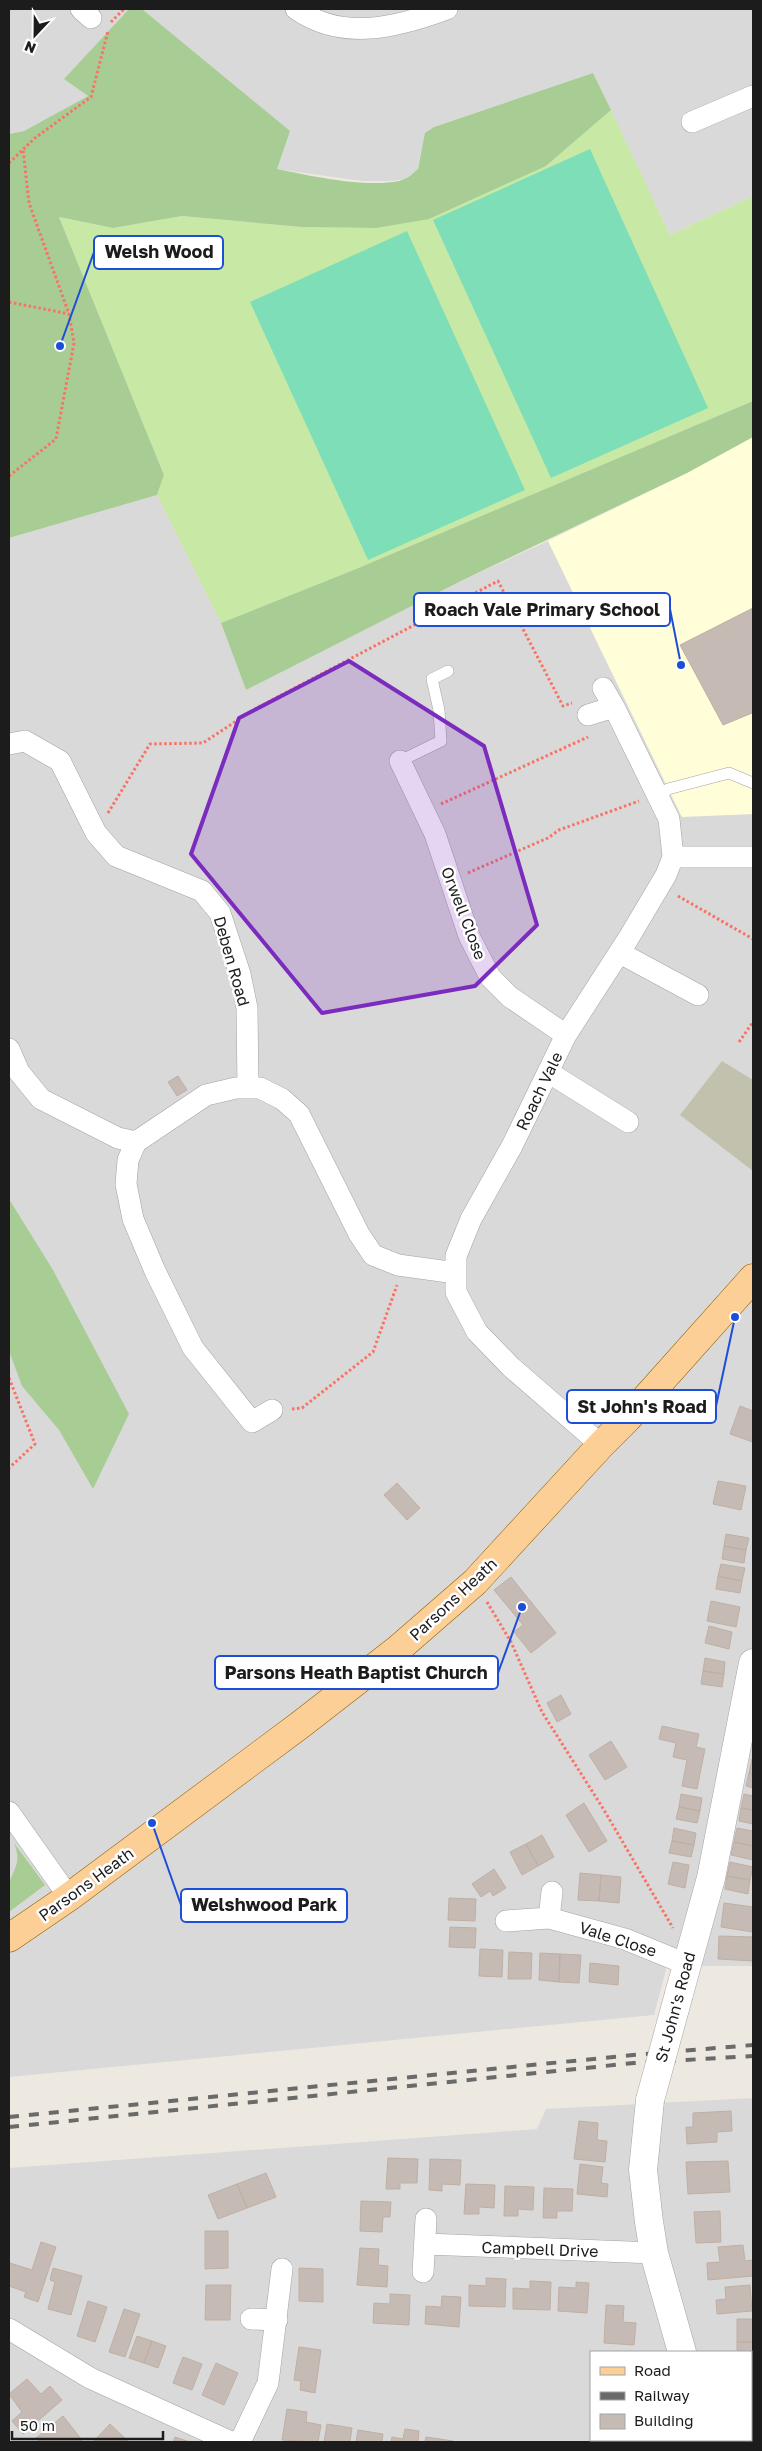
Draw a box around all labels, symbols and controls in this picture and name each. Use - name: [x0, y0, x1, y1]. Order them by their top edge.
- north arrow: [10, 10, 60, 60]
- text: N: [22, 38, 38, 57]
- callout: Welsh Wood: [94, 236, 223, 269]
- text: Welsh Wood: [105, 240, 213, 262]
- callout: Roach Vale Primary School: [414, 593, 670, 626]
- text: Roach Vale Primary School: [424, 598, 660, 620]
- street label: Orwell Close: [437, 864, 491, 962]
- street label: Deben Road: [210, 914, 254, 1008]
- street label: Roach Vale: [511, 1048, 567, 1134]
- callout: St John's Road: [567, 1390, 716, 1423]
- text: St John's Road: [577, 1395, 707, 1417]
- street label: Parsons Heath: [405, 1553, 501, 1645]
- callout: Parsons Heath Baptist Church: [215, 1656, 498, 1689]
- text: Parsons Heath Baptist Church: [224, 1661, 488, 1683]
- street label: Parsons Heath: [35, 1843, 137, 1925]
- callout: Welshwood Park: [181, 1889, 347, 1922]
- text: Welshwood Park: [191, 1893, 338, 1915]
- street label: Vale Close: [577, 1917, 659, 1961]
- street label: St John's Road: [651, 1950, 699, 2064]
- street label: Campbell Drive: [481, 2237, 599, 2261]
- legend: [590, 2351, 752, 2441]
- text: Road: [634, 2361, 671, 2379]
- text: Railway: [634, 2386, 690, 2404]
- scale bar: [12, 2408, 164, 2440]
- text: Building: [634, 2411, 694, 2429]
- text: 50 m: [20, 2416, 55, 2434]

